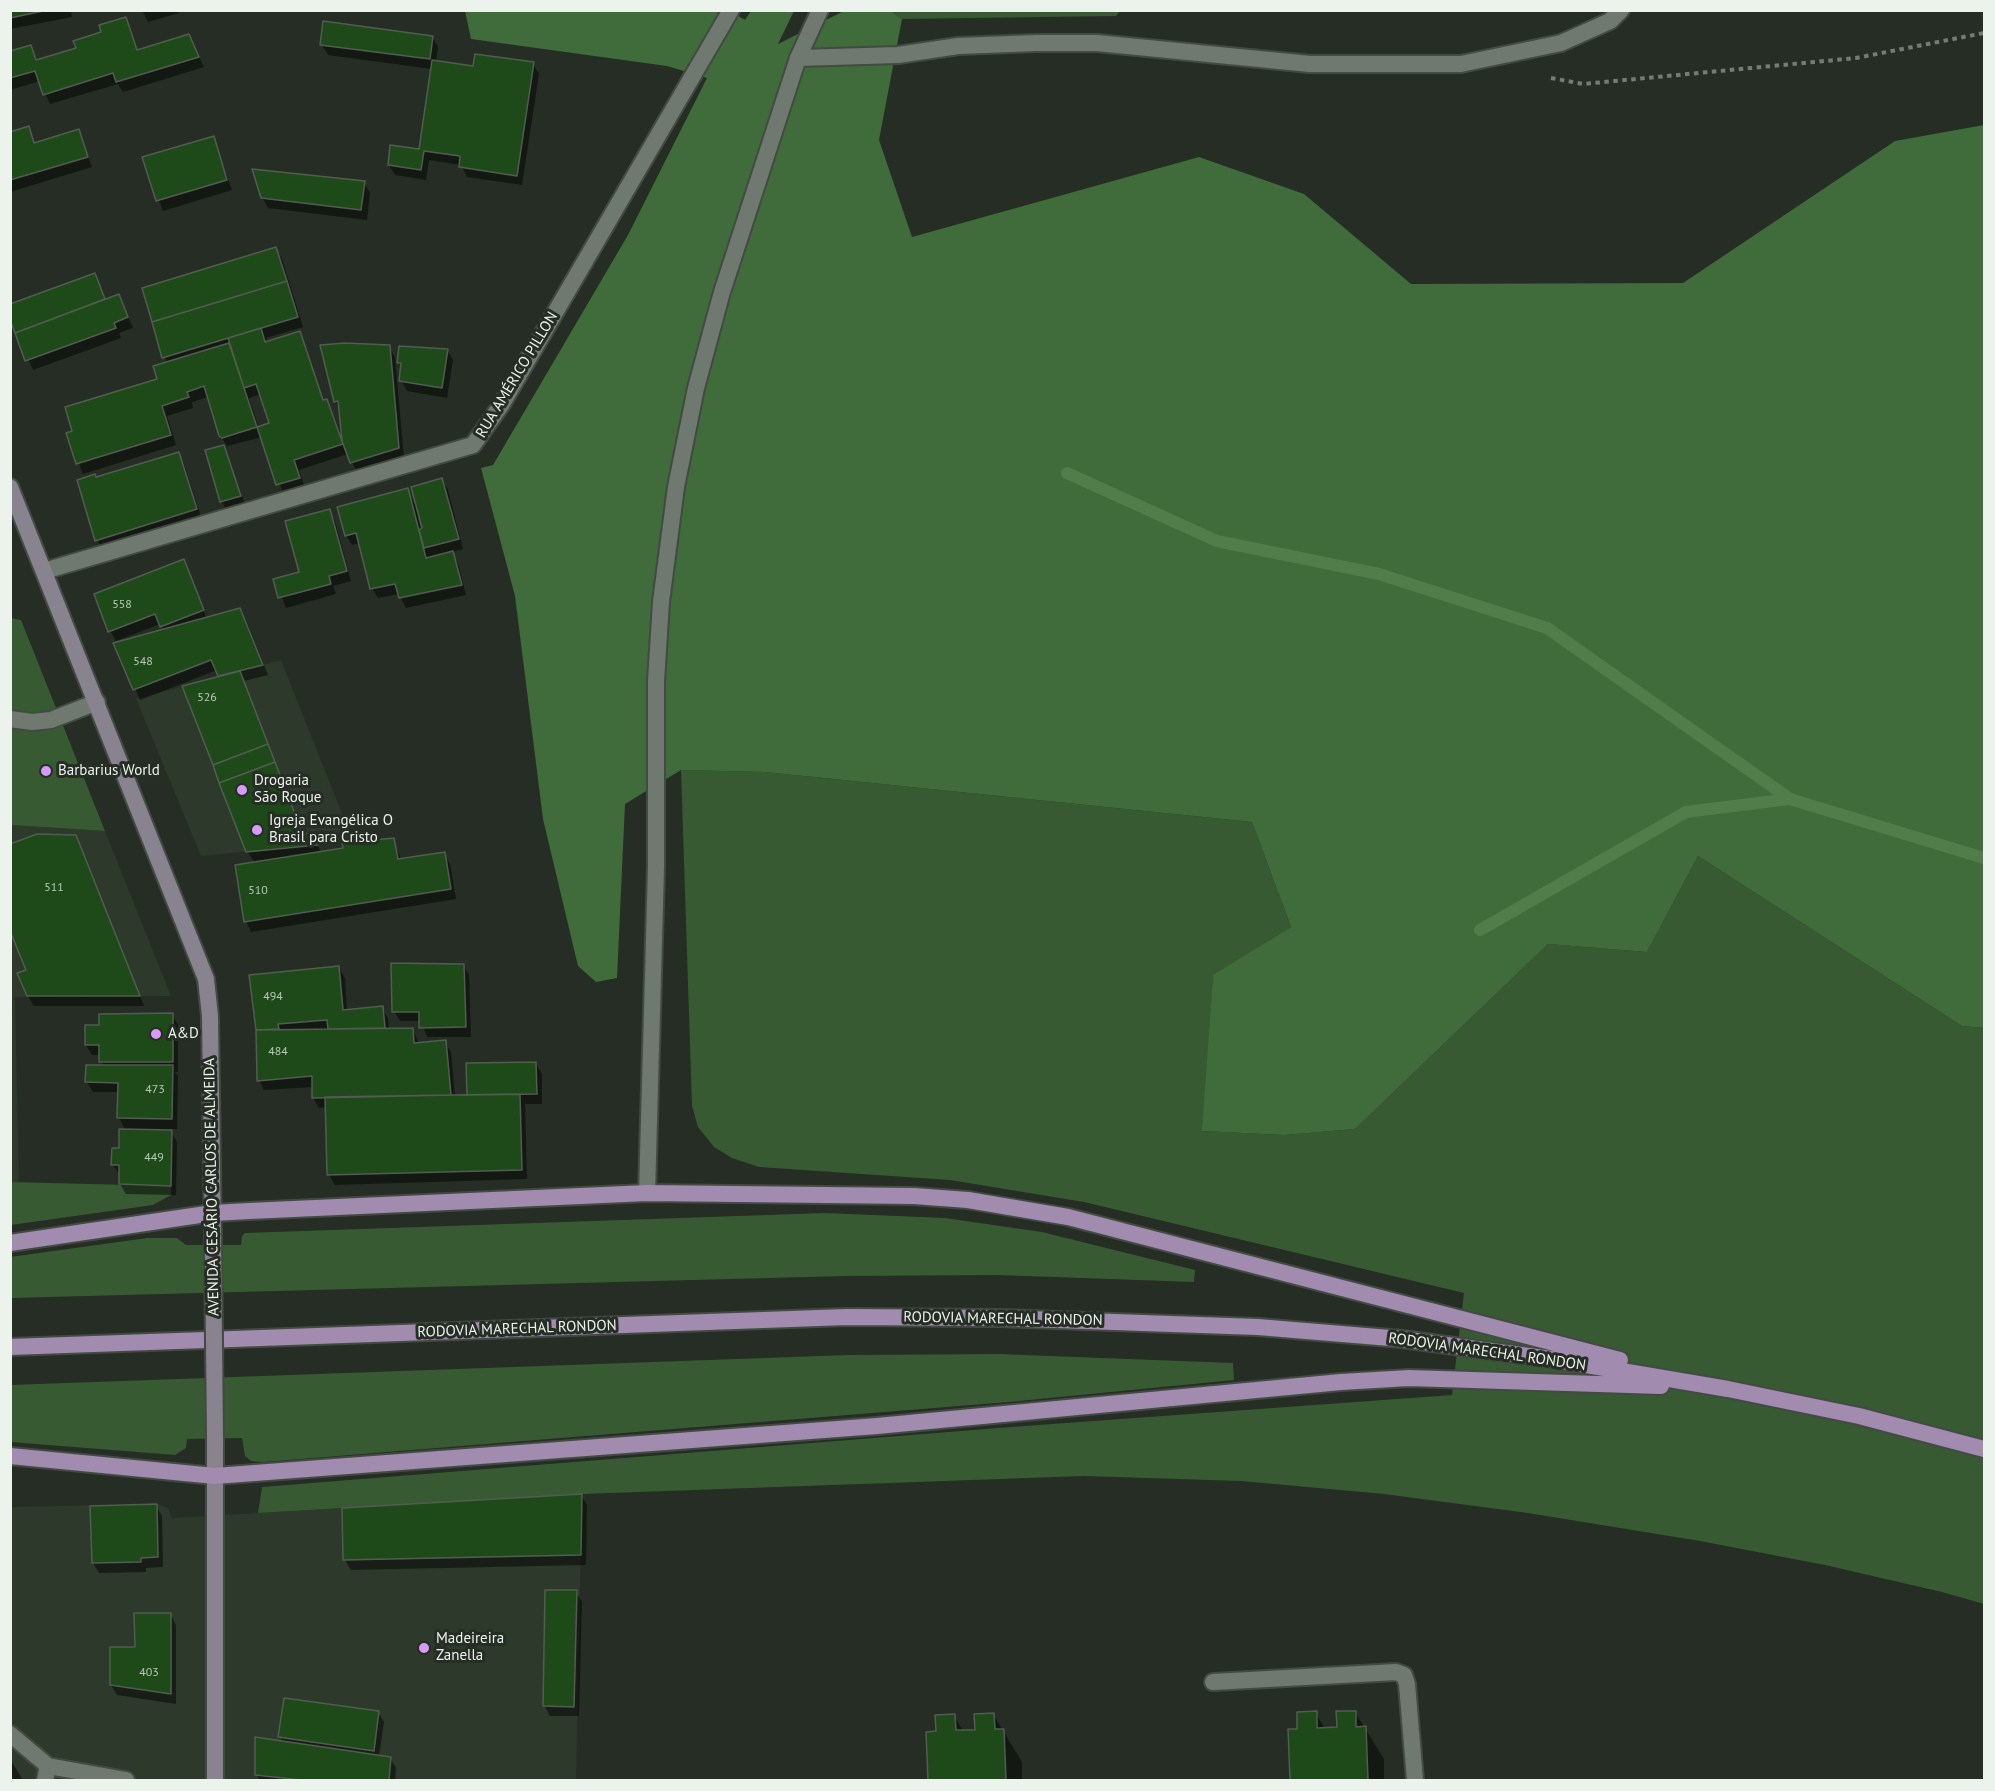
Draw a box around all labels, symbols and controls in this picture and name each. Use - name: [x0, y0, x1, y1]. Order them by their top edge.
- street label: RUA AMÉRICO PILLON: [472, 309, 562, 441]
- house number: 558: [112, 598, 132, 612]
- house number: 548: [133, 655, 153, 669]
- house number: 526: [197, 691, 217, 705]
- place label: Barbarius World: [58, 762, 160, 780]
- marker: Barbarius World: [39, 764, 53, 778]
- place label: Drogaria São Roque: [254, 772, 321, 807]
- marker: Drogaria São Roque: [235, 783, 249, 797]
- place label: Igreja Evangélica O Brasil para Cristo: [269, 812, 393, 847]
- marker: Igreja Evangélica O Brasil para Cristo: [250, 823, 264, 837]
- house number: 511: [44, 881, 64, 895]
- house number: 510: [248, 884, 268, 898]
- house number: 494: [263, 990, 283, 1004]
- place label: A&D: [168, 1025, 199, 1043]
- marker: A&D: [149, 1027, 163, 1041]
- house number: 484: [268, 1045, 288, 1059]
- street label: AVENIDA CESÁRIO CARLOS DE ALMEIDA: [201, 1058, 223, 1316]
- house number: 473: [145, 1083, 165, 1097]
- house number: 449: [144, 1151, 164, 1165]
- street label: RODOVIA MARECHAL RONDON: [903, 1308, 1103, 1330]
- street label: RODOVIA MARECHAL RONDON: [417, 1317, 617, 1341]
- street label: RODOVIA MARECHAL RONDON: [1387, 1329, 1587, 1375]
- place label: Madeireira Zanella: [436, 1630, 504, 1665]
- marker: Madeireira Zanella: [417, 1641, 431, 1655]
- house number: 403: [139, 1666, 159, 1680]

